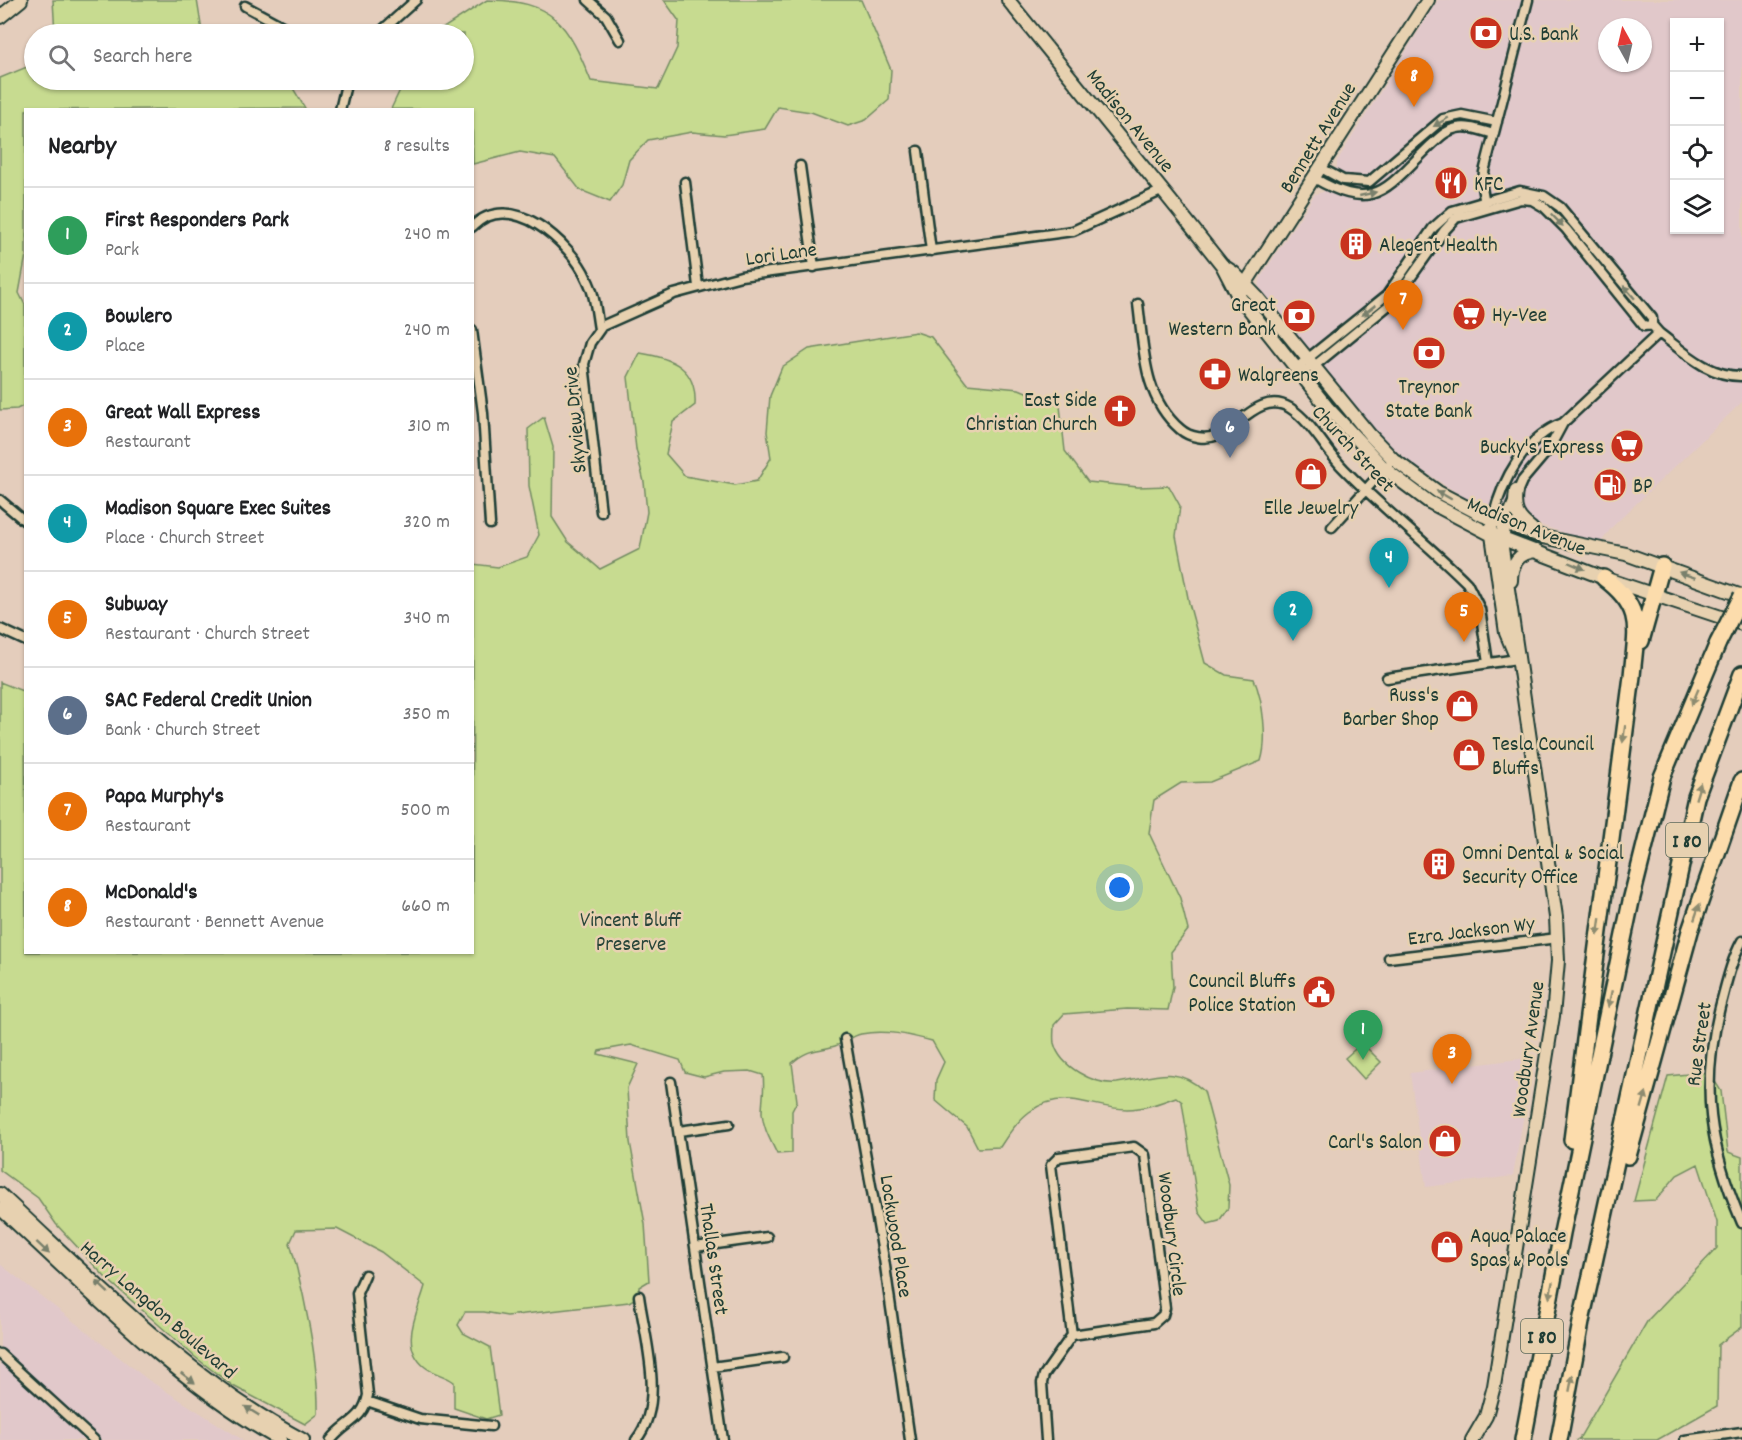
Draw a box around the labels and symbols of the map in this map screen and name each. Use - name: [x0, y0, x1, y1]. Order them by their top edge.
- bank icon: U.S. Bank: [1468, 15, 1504, 51]
- north arrow: [1598, 18, 1652, 72]
- place label: U.S. Bank: [1509, 21, 1578, 51]
- pin: 8: [1394, 57, 1434, 107]
- street label: Madison Avenue: [1077, 63, 1180, 180]
- street label: Bennett Avenue: [1274, 77, 1366, 200]
- one-way arrow: [1432, 116, 1449, 127]
- restaurant icon: KFC: [1433, 165, 1469, 201]
- place label: KFC: [1474, 171, 1503, 201]
- one-way arrow: [1359, 189, 1378, 198]
- one-way arrow: [1550, 212, 1564, 227]
- building icon: Alegent Health: [1338, 226, 1374, 262]
- place label: Alegent Health: [1379, 232, 1498, 262]
- street label: Lori Lane: [744, 236, 819, 276]
- pin: 7: [1384, 280, 1422, 330]
- one-way arrow: [1623, 285, 1636, 300]
- place label: Great Western Bank: [1168, 292, 1276, 346]
- supermarket icon: Hy-Vee: [1451, 296, 1487, 332]
- bank icon: Great Western Bank: [1281, 298, 1317, 334]
- place label: Hy-Vee: [1492, 302, 1547, 332]
- one-way arrow: [1362, 303, 1377, 315]
- bank icon: Treynor State Bank: [1411, 335, 1447, 371]
- pharmacy icon: Walgreens: [1197, 356, 1233, 392]
- place label: Walgreens: [1238, 362, 1319, 392]
- street label: Skyview Drive: [557, 365, 597, 474]
- place label: Treynor State Bank: [1386, 374, 1472, 428]
- place label: East Side Christian Church: [966, 387, 1097, 441]
- church icon: East Side Christian Church: [1102, 393, 1138, 429]
- street label: Church Street: [1303, 399, 1401, 501]
- pin: 6: [1210, 408, 1250, 458]
- supermarket icon: Bucky's Express: [1609, 428, 1645, 464]
- place label: Bucky's Express: [1480, 434, 1604, 464]
- shop icon: Elle Jewelry: [1293, 456, 1329, 492]
- fuel station icon: BP: [1592, 467, 1628, 503]
- place label: BP: [1633, 473, 1653, 503]
- one-way arrow: [1435, 490, 1452, 500]
- street label: Madison Avenue: [1462, 490, 1590, 565]
- place label: Elle Jewelry: [1264, 495, 1359, 525]
- pin: 4: [1370, 538, 1408, 588]
- one-way arrow: [1568, 561, 1586, 571]
- one-way arrow: [1678, 570, 1696, 580]
- pin: 2: [1274, 592, 1312, 641]
- pin: 5: [1444, 592, 1484, 642]
- place label: Russ's Barber Shop: [1343, 682, 1439, 736]
- shop icon: Russ's Barber Shop: [1444, 688, 1480, 724]
- one-way arrow: [1690, 688, 1700, 706]
- one-way arrow: [1620, 724, 1629, 743]
- place label: Tesla Council Bluffs: [1492, 731, 1594, 785]
- shop icon: Tesla Council Bluffs: [1451, 737, 1487, 773]
- one-way arrow: [1694, 782, 1704, 800]
- road number: I 80: [1666, 823, 1708, 857]
- place label: Omni Dental & Social Security Office: [1462, 840, 1624, 894]
- building icon: Omni Dental & Social Security Office: [1421, 846, 1457, 882]
- your location: [1105, 873, 1134, 902]
- one-way arrow: [1693, 903, 1702, 921]
- park label: Vincent Bluff Preserve: [580, 907, 682, 961]
- street label: Ezra Jackson Wy: [1406, 910, 1537, 956]
- one-way arrow: [1594, 918, 1603, 937]
- place label: Council Bluffs Police Station: [1188, 968, 1296, 1022]
- public building icon: Council Bluffs Police Station: [1301, 974, 1337, 1010]
- street label: Woodbury Avenue: [1506, 979, 1554, 1119]
- one-way arrow: [1605, 990, 1615, 1008]
- street label: Rue Street: [1680, 1000, 1722, 1088]
- pin: 1: [1344, 1010, 1382, 1060]
- pin: 3: [1432, 1034, 1472, 1084]
- one-way arrow: [1640, 1090, 1649, 1108]
- shop icon: Carl's Salon: [1427, 1123, 1463, 1159]
- place label: Carl's Salon: [1328, 1129, 1422, 1159]
- street label: Woodbury Circle: [1148, 1171, 1192, 1298]
- street label: Lockwood Place: [870, 1173, 919, 1300]
- street label: Thallas Street: [689, 1202, 735, 1317]
- place label: Aqua Palace Spas & Pools: [1470, 1223, 1569, 1277]
- shop icon: Aqua Palace Spas & Pools: [1429, 1229, 1465, 1265]
- street label: Harry Langdon Boulevard: [72, 1235, 242, 1388]
- one-way arrow: [35, 1241, 50, 1254]
- one-way arrow: [94, 1280, 109, 1294]
- one-way arrow: [1546, 1281, 1555, 1300]
- road number: I 80: [1521, 1319, 1563, 1353]
- one-way arrow: [180, 1372, 196, 1385]
- one-way arrow: [1567, 1373, 1576, 1392]
- one-way arrow: [244, 1406, 260, 1417]

